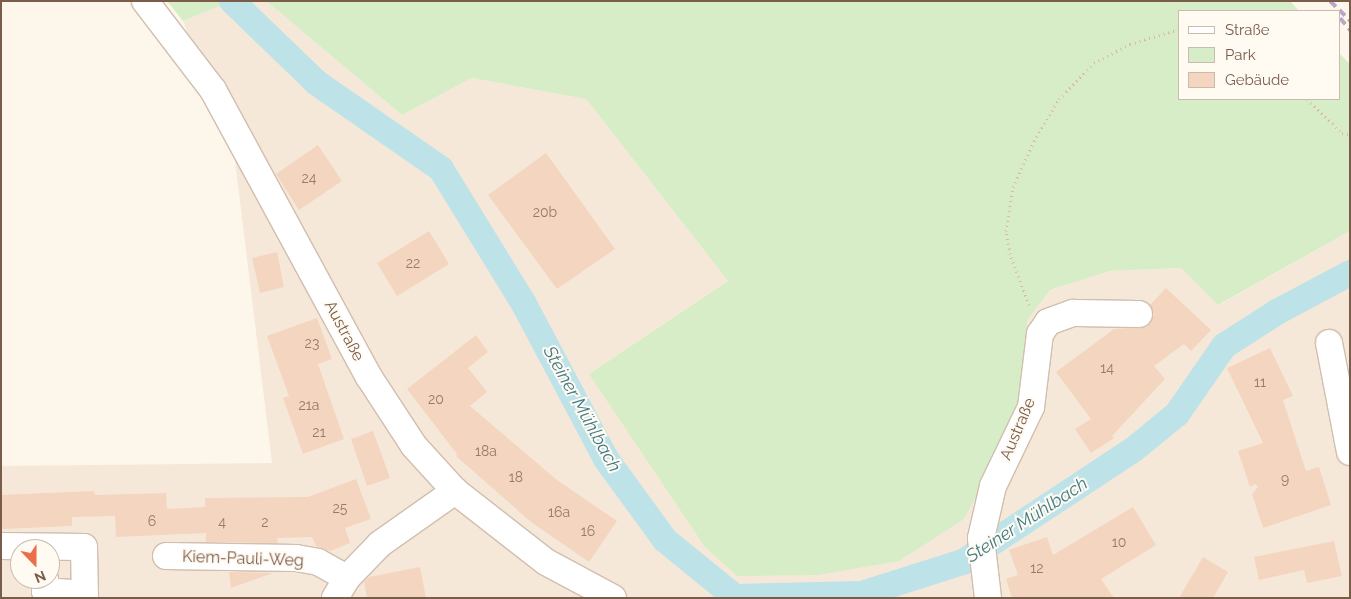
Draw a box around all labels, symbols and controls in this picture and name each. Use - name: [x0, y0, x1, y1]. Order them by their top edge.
- legend: [1178, 10, 1341, 100]
- text: Straße: [1225, 21, 1269, 39]
- text: Park: [1225, 46, 1256, 64]
- text: Gebäude: [1225, 71, 1289, 89]
- house number: 24: [302, 170, 316, 186]
- house number: 20b: [533, 204, 557, 220]
- house number: 22: [406, 255, 420, 271]
- street label: Austraße: [320, 297, 368, 365]
- house number: 23: [305, 335, 319, 351]
- water label: Steiner Mühlbach: [538, 342, 626, 476]
- house number: 14: [1100, 360, 1114, 376]
- house number: 11: [1254, 374, 1266, 390]
- house number: 20: [428, 391, 444, 407]
- street label: Austraße: [996, 395, 1040, 463]
- house number: 21a: [299, 397, 319, 413]
- house number: 21: [312, 424, 326, 440]
- house number: 18a: [475, 443, 497, 459]
- house number: 18: [509, 469, 523, 485]
- house number: 9: [1281, 471, 1289, 487]
- water label: Steiner Mühlbach: [962, 473, 1092, 567]
- house number: 25: [333, 500, 347, 516]
- house number: 16a: [548, 504, 570, 520]
- house number: 6: [148, 513, 156, 529]
- house number: 4: [218, 514, 226, 530]
- house number: 2: [261, 514, 269, 530]
- house number: 16: [581, 523, 595, 539]
- house number: 10: [1112, 534, 1126, 550]
- north arrow: [10, 539, 60, 589]
- street label: Kiem-Pauli-Weg: [182, 547, 304, 571]
- house number: 12: [1030, 560, 1044, 576]
- text: N: [32, 568, 48, 586]

